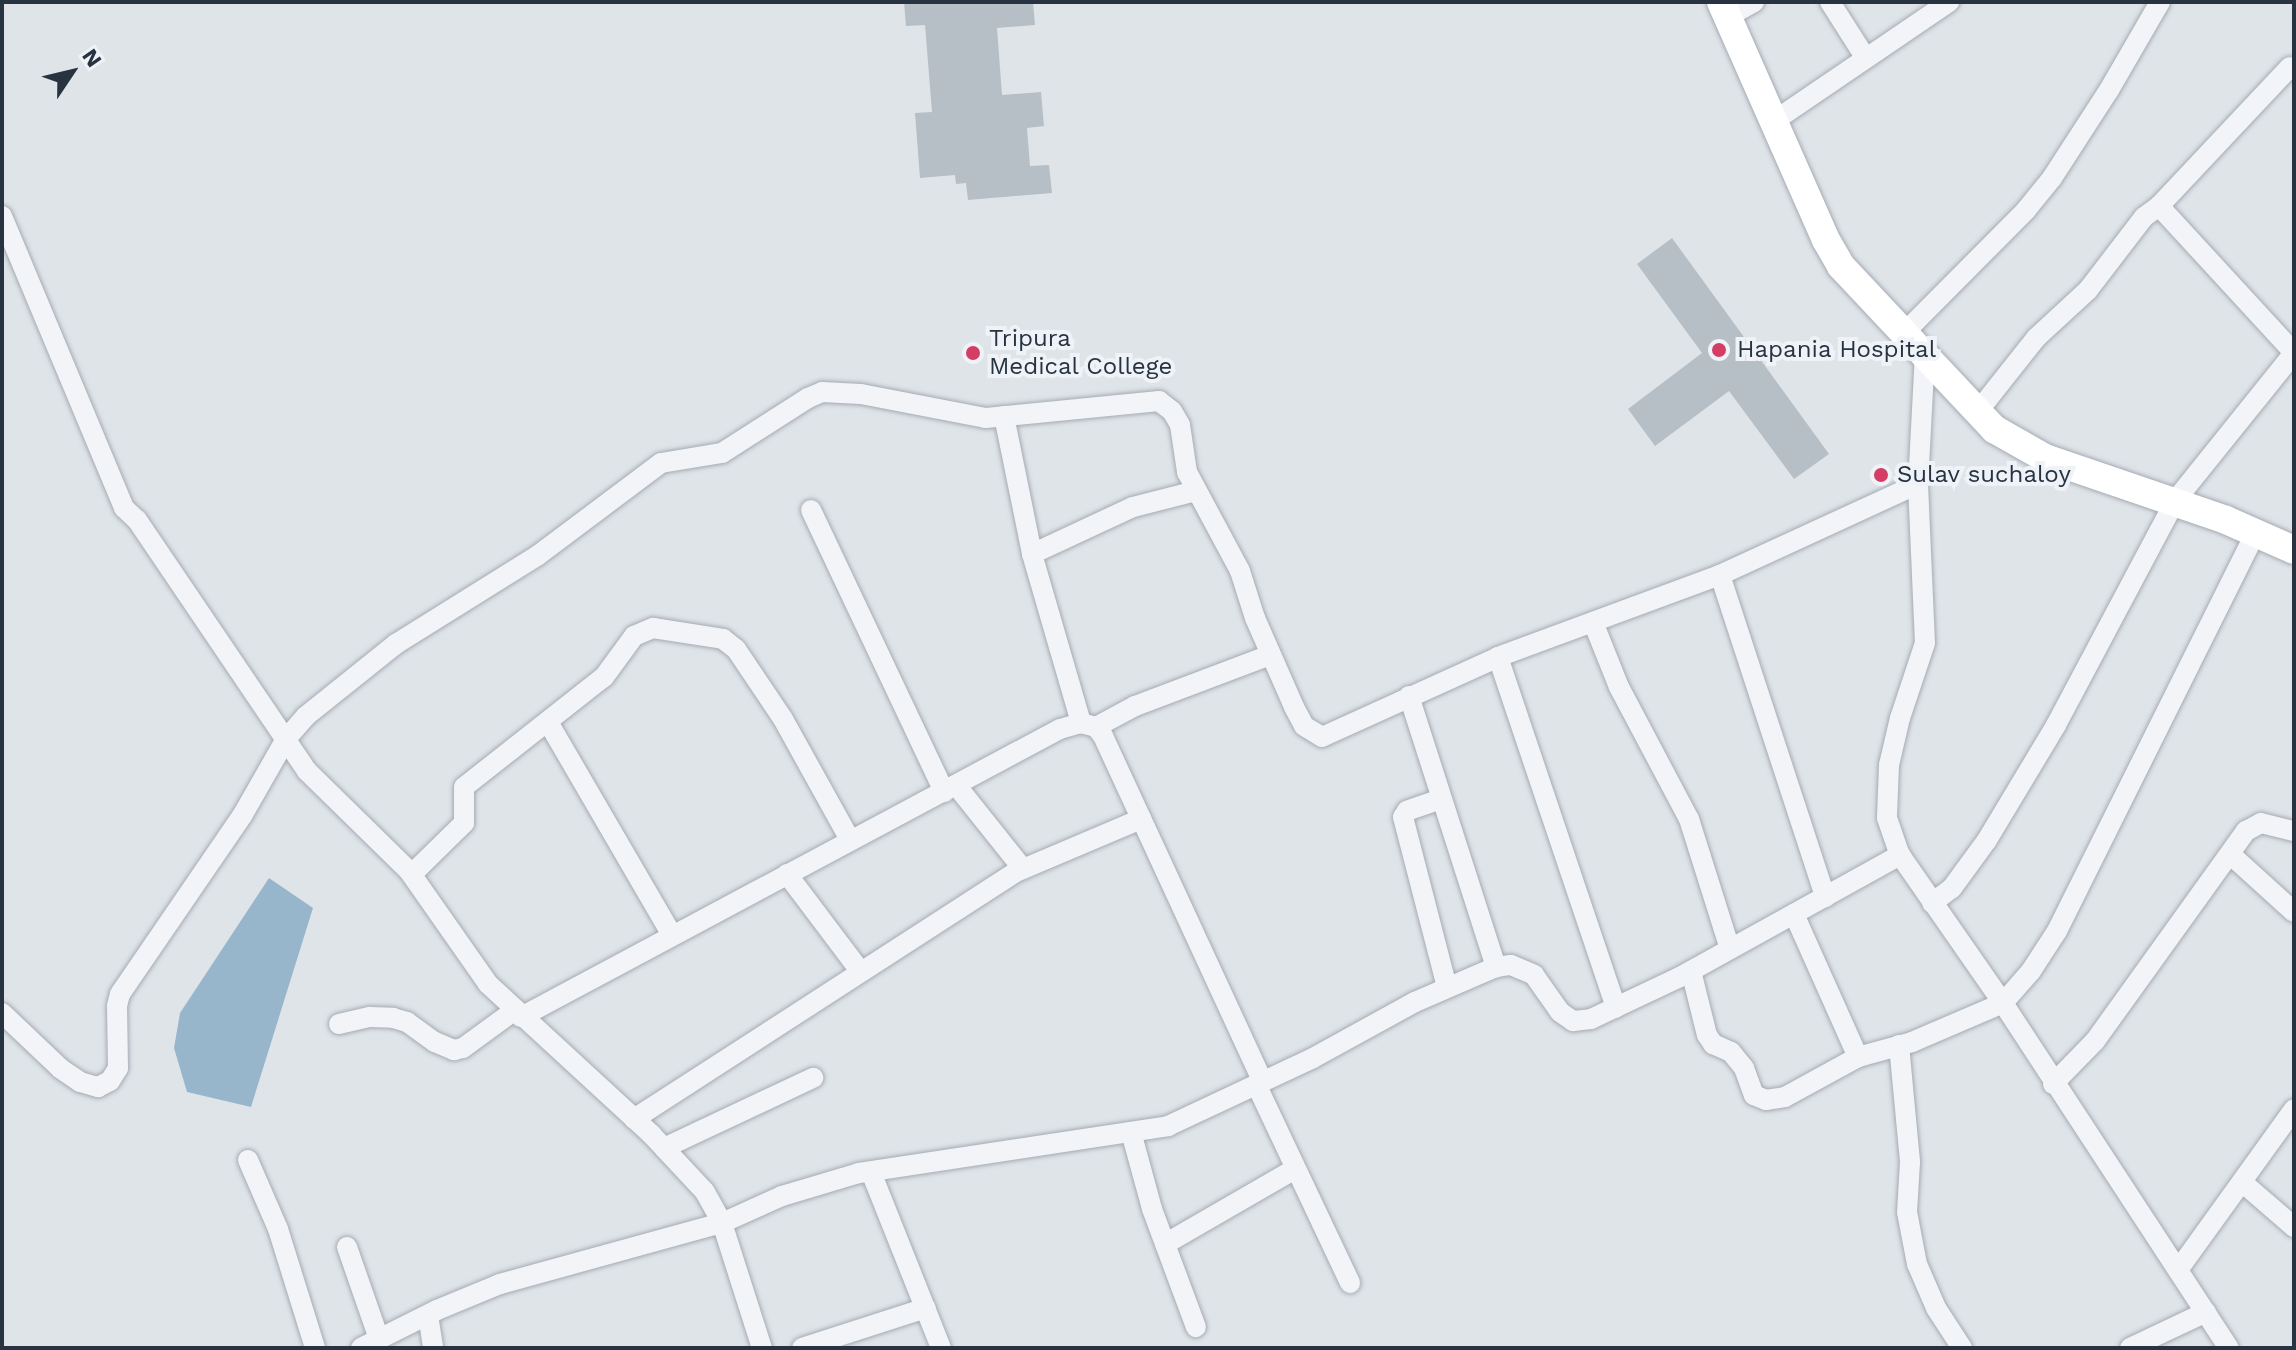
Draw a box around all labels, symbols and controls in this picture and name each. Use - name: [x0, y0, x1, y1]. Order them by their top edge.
- north arrow: [32, 32, 112, 112]
- text: N: [77, 44, 107, 72]
- place label: Tripura Medical College: [989, 325, 1173, 381]
- place label: Hapania Hospital: [1737, 336, 1937, 364]
- marker: Hapania Hospital: [1708, 339, 1730, 361]
- marker: Tripura Medical College: [964, 344, 982, 362]
- place label: Sulav suchaloy: [1897, 461, 2071, 489]
- marker: Sulav suchaloy: [1872, 466, 1890, 484]

